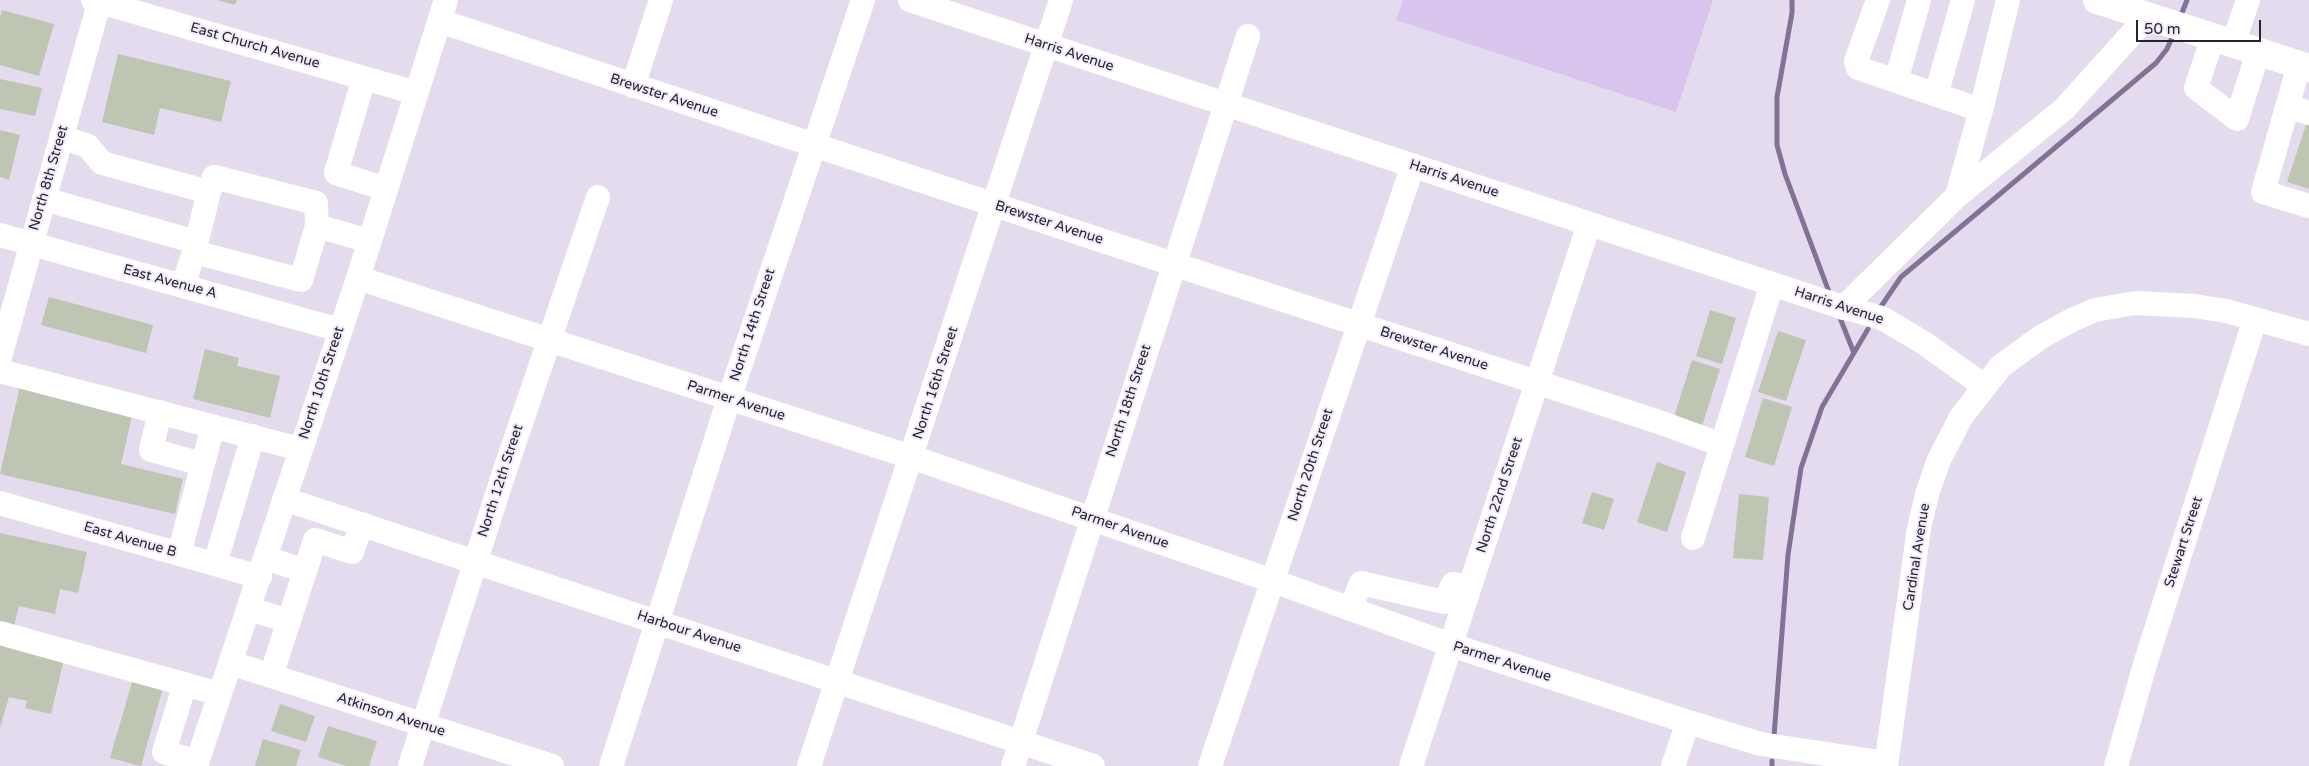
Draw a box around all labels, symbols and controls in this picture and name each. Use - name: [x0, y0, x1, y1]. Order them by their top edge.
- scale bar: [2139, 10, 2264, 42]
- street label: East Church Avenue: [188, 19, 322, 73]
- text: 50 m: [2144, 20, 2181, 38]
- street label: Harris Avenue: [1022, 31, 1116, 75]
- street label: Brewster Avenue: [608, 71, 720, 121]
- street label: North 8th Street: [26, 123, 72, 233]
- street label: Harris Avenue: [1407, 157, 1501, 201]
- street label: Brewster Avenue: [993, 198, 1105, 248]
- street label: East Avenue A: [121, 261, 219, 303]
- street label: North 14th Street: [727, 267, 779, 383]
- street label: Harris Avenue: [1792, 284, 1886, 328]
- street label: Brewster Avenue: [1378, 324, 1490, 374]
- street label: North 10th Street: [296, 325, 348, 441]
- street label: North 16th Street: [910, 325, 962, 441]
- street label: North 18th Street: [1103, 343, 1155, 459]
- street label: Parmer Avenue: [685, 377, 787, 425]
- street label: North 20th Street: [1285, 407, 1337, 523]
- street label: North 12th Street: [475, 423, 527, 539]
- street label: North 22nd Street: [1473, 435, 1527, 555]
- street label: Stewart Street: [2161, 494, 2207, 590]
- street label: Cardinal Avenue: [1900, 502, 1934, 612]
- street label: Parmer Avenue: [1069, 503, 1171, 553]
- street label: East Avenue B: [82, 519, 178, 561]
- street label: Harbour Avenue: [635, 607, 743, 657]
- street label: Parmer Avenue: [1451, 638, 1553, 686]
- street label: Atkinson Avenue: [335, 690, 447, 740]

